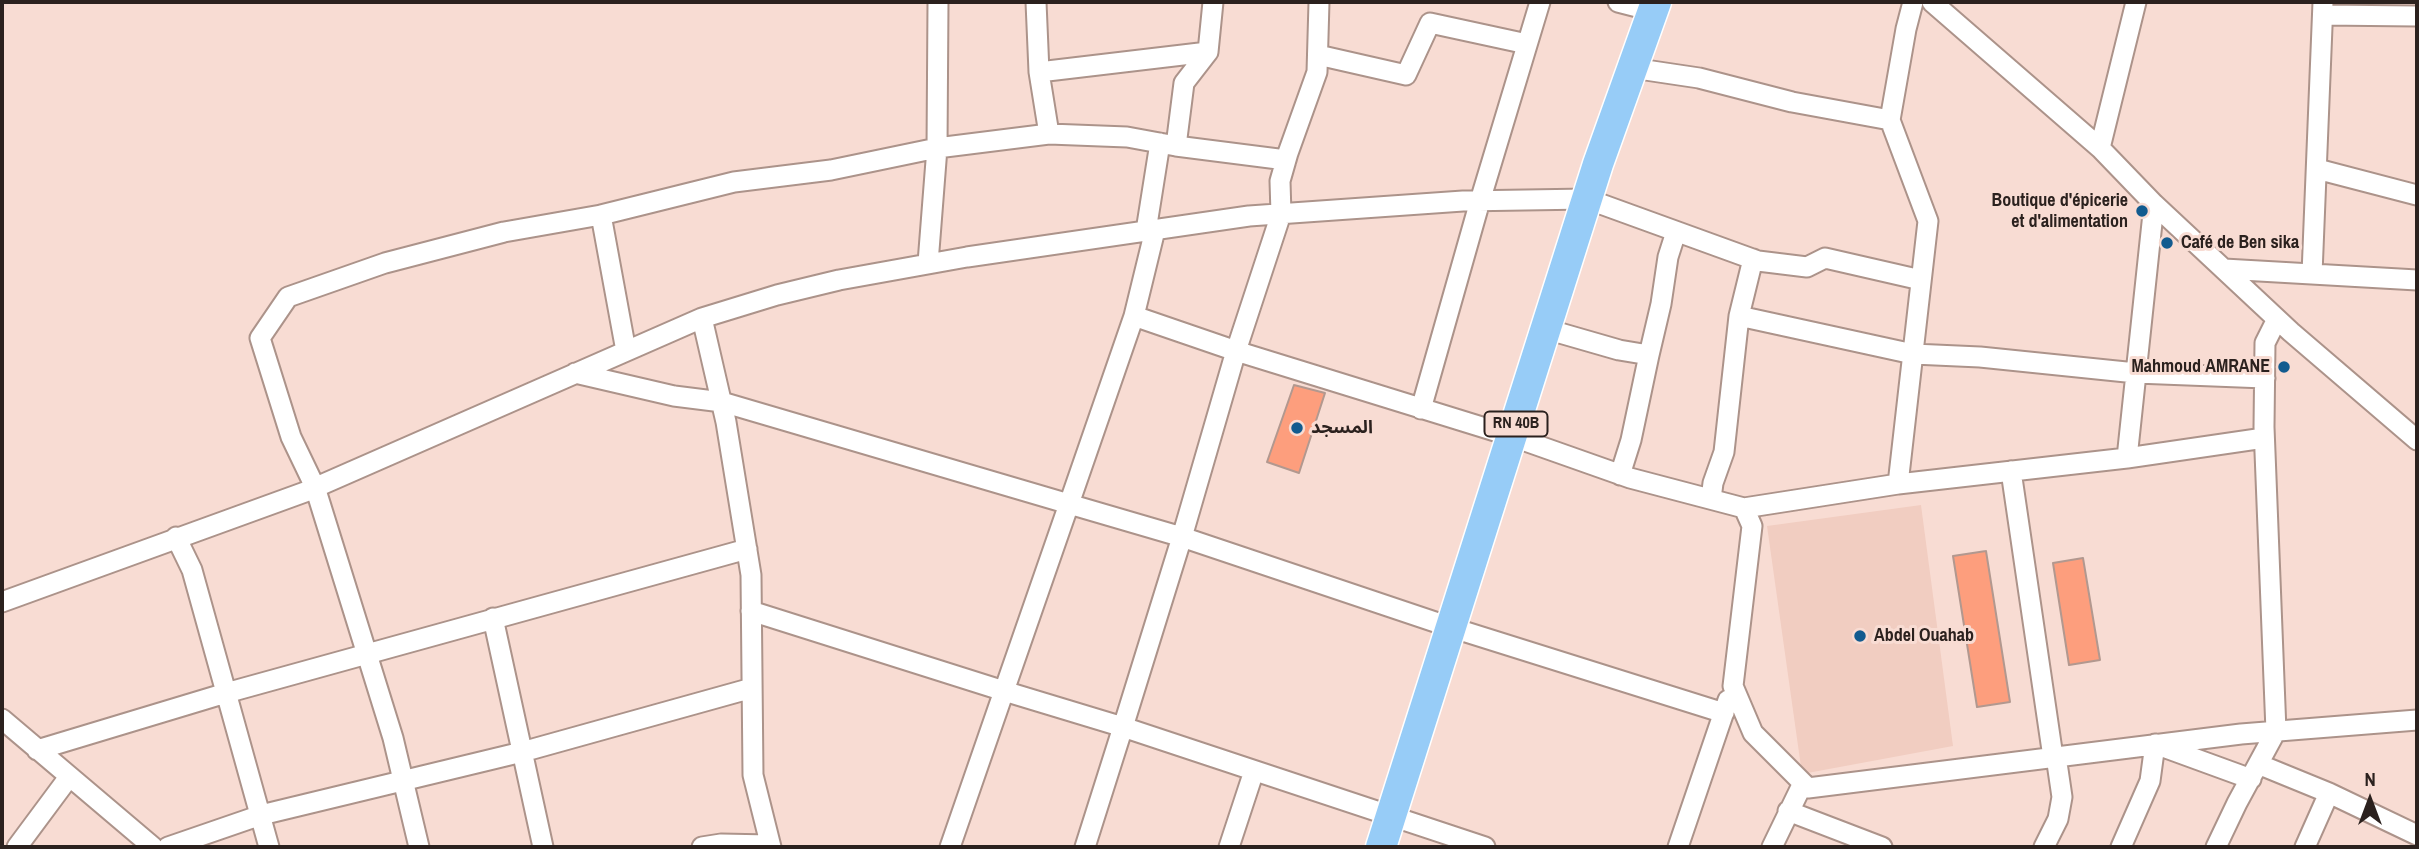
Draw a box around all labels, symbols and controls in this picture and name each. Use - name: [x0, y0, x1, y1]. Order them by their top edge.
- place label: Boutique d'épicerie et d'alimentation: [1992, 190, 2128, 232]
- marker: Boutique d'épicerie et d'alimentation: [2134, 203, 2150, 219]
- place label: Café de Ben sika: [2181, 232, 2299, 254]
- marker: Café de Ben sika: [2159, 235, 2175, 251]
- place label: Mahmoud AMRANE: [2131, 356, 2270, 378]
- marker: Mahmoud AMRANE: [2276, 359, 2292, 375]
- road number: RN 40B: [1484, 412, 1548, 436]
- place label: المسجد: [1311, 417, 1373, 439]
- marker: المسجد: [1289, 420, 1305, 436]
- place label: Abdel Ouahab: [1874, 625, 1974, 647]
- marker: Abdel Ouahab: [1852, 628, 1868, 644]
- north arrow: [2335, 765, 2405, 835]
- text: N: [2364, 766, 2376, 792]

